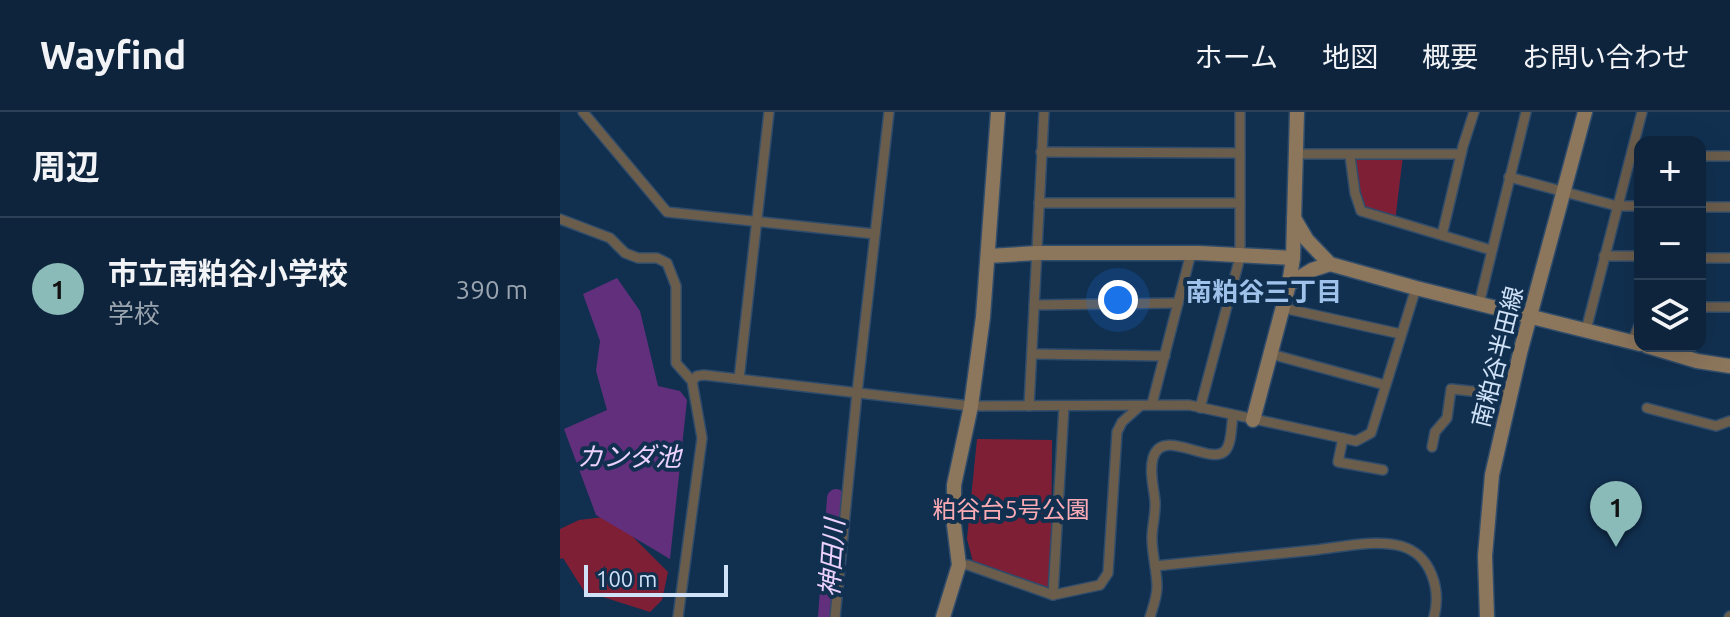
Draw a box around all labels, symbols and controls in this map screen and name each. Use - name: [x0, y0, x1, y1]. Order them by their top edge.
- text: Wayfind: [40, 34, 186, 76]
- text: ホーム: [1195, 41, 1278, 72]
- text: 地図: [1322, 41, 1378, 72]
- text: 概要: [1422, 41, 1478, 72]
- text: お問い合わせ: [1522, 41, 1690, 72]
- map controls: [1634, 136, 1706, 352]
- button: +: [1634, 136, 1706, 208]
- text: 周辺: [32, 147, 100, 185]
- button: −: [1634, 208, 1706, 280]
- text: 市立南粕谷小学校: [108, 256, 348, 290]
- text: 1: [51, 275, 65, 304]
- text: 390 m: [456, 275, 528, 304]
- district label: 南粕谷三丁目: [1186, 277, 1342, 306]
- your location: [1098, 280, 1138, 320]
- button: layers: [1634, 280, 1706, 352]
- street label: 南粕谷半田線: [1467, 284, 1528, 430]
- text: 学校: [108, 299, 160, 328]
- water label: カンダ池: [577, 442, 684, 471]
- pin: 1: [1590, 481, 1642, 547]
- park label: 粕谷台5号公園: [932, 496, 1090, 523]
- water label: 神田川: [814, 515, 849, 598]
- scale bar: [584, 561, 728, 597]
- text: 100 m: [596, 566, 657, 591]

